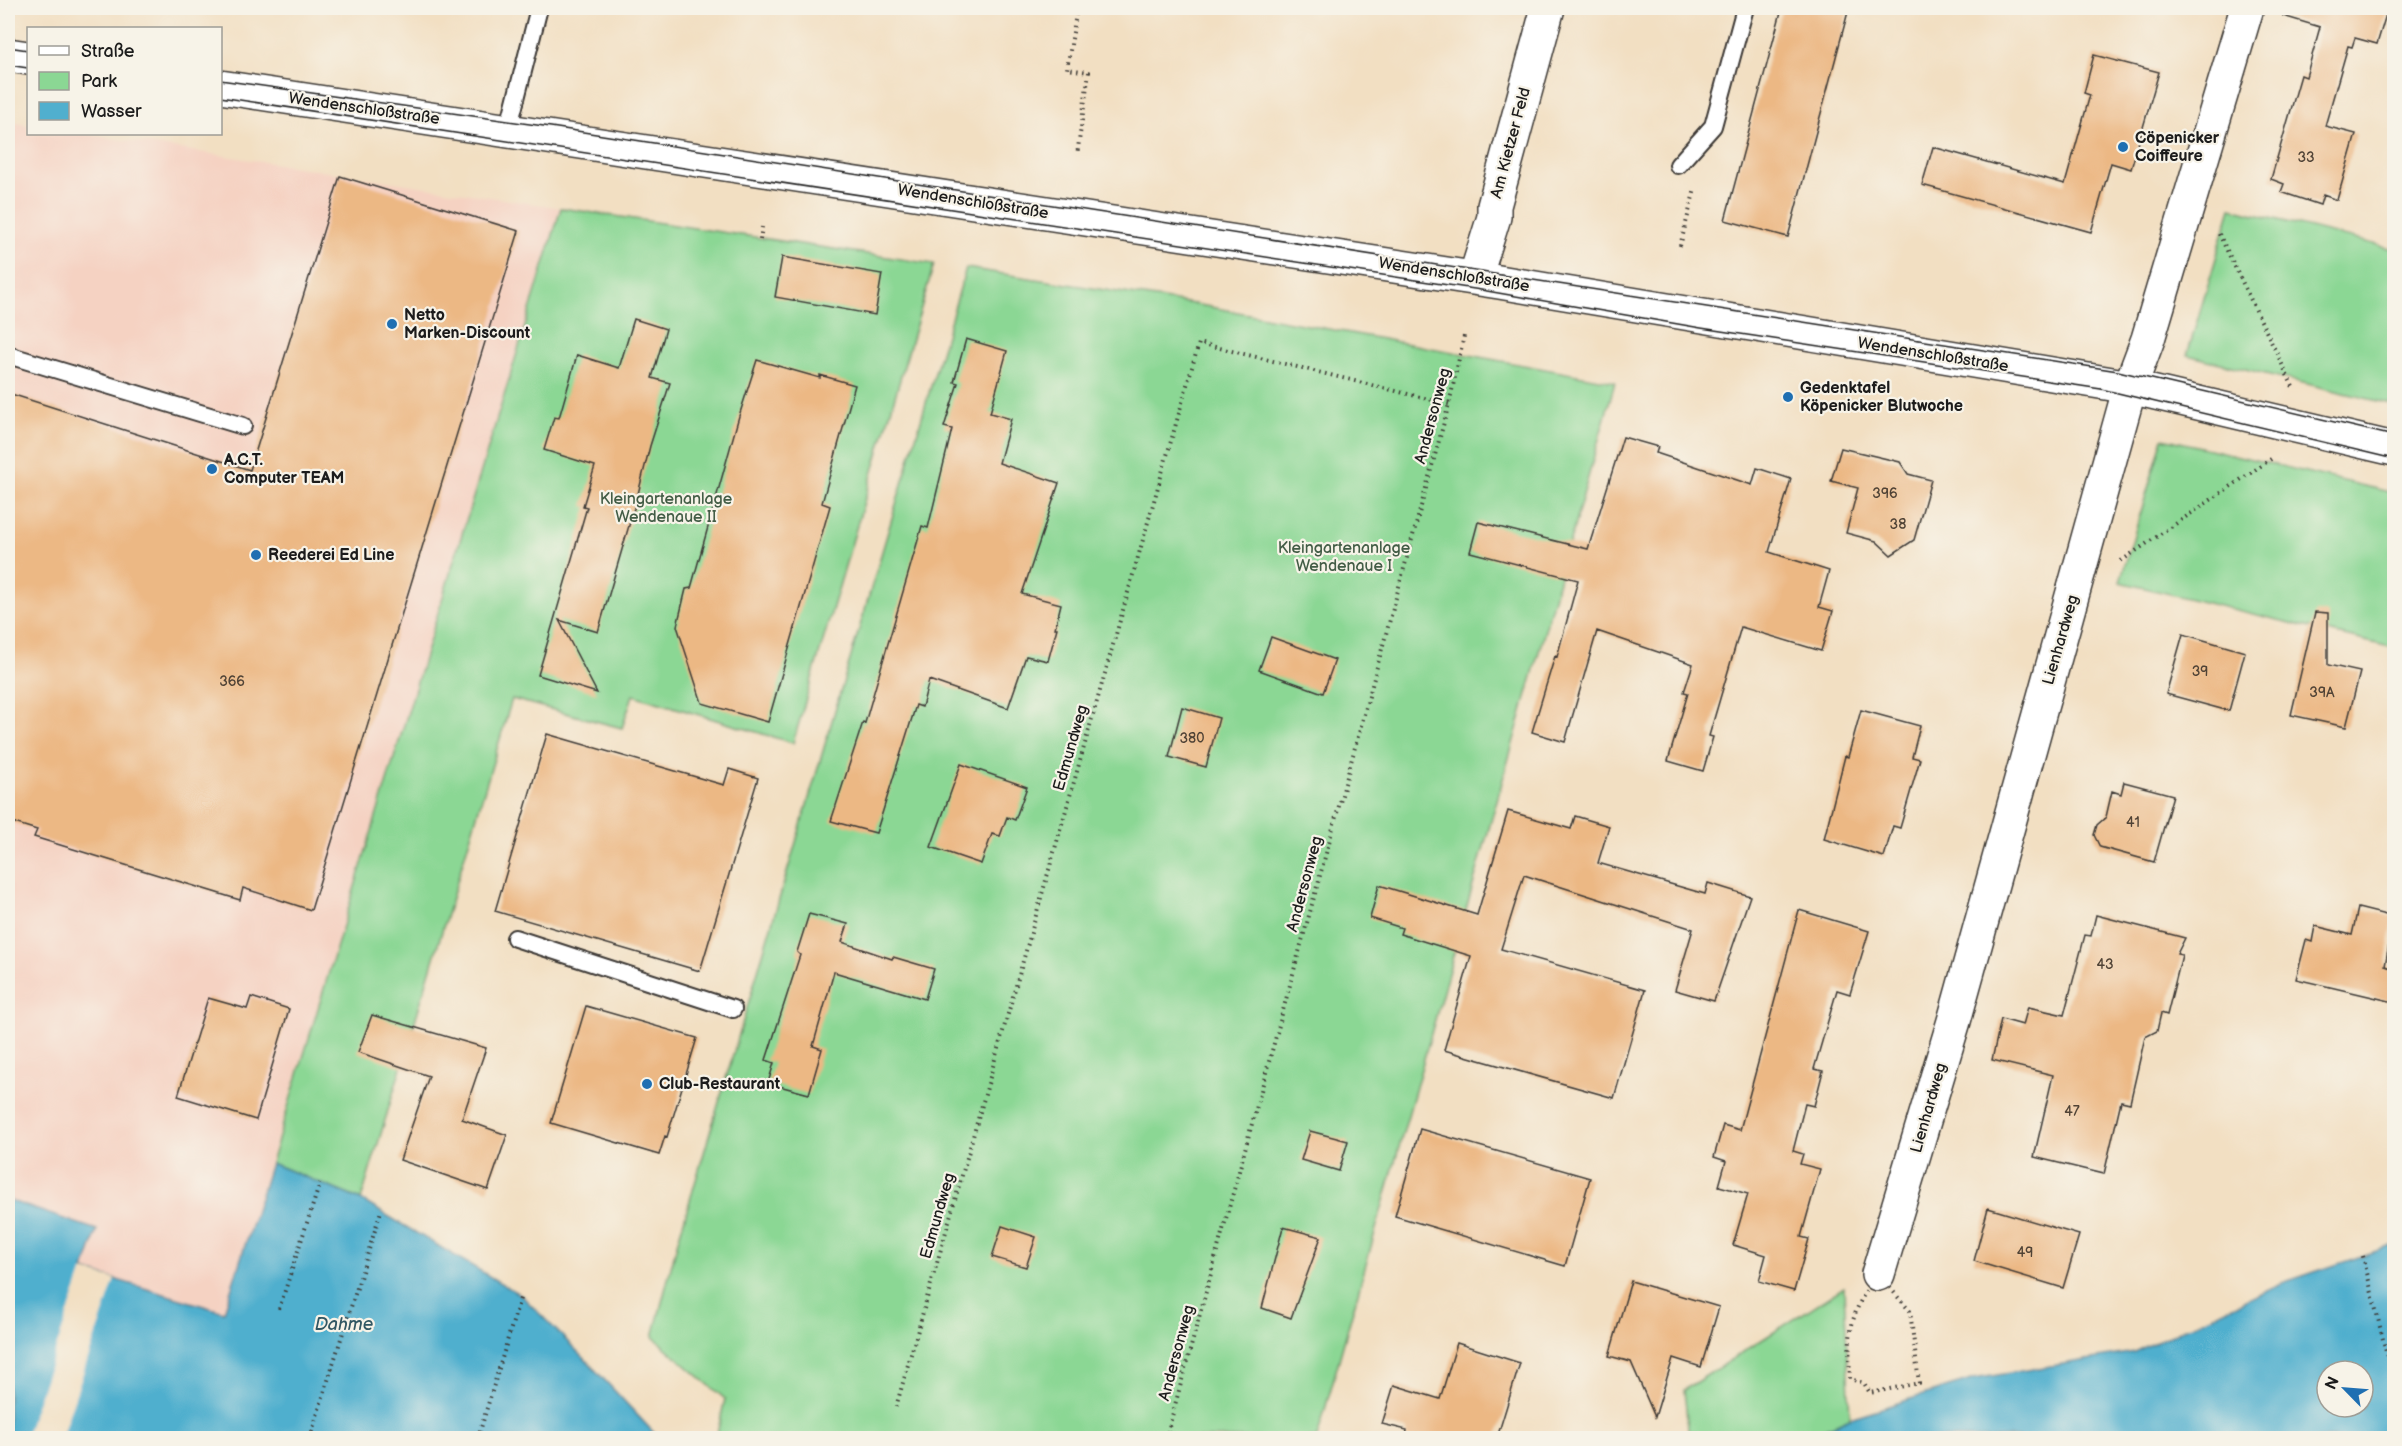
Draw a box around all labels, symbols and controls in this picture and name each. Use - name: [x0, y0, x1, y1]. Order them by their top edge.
- legend: [27, 27, 222, 135]
- text: Straße: [81, 41, 135, 62]
- text: Park: [81, 71, 117, 92]
- street label: Am Kietzer Feld: [1487, 86, 1535, 200]
- street label: Wendenschloßstraße: [287, 89, 441, 129]
- text: Wasser: [81, 101, 142, 122]
- place label: Cöpenicker Coiffeure: [2135, 129, 2220, 166]
- marker: Cöpenicker Coiffeure: [2116, 140, 2130, 154]
- house number: 33: [2297, 149, 2315, 166]
- street label: Wendenschloßstraße: [896, 181, 1050, 223]
- street label: Wendenschloßstraße: [1377, 254, 1531, 296]
- place label: Netto Marken-Discount: [404, 306, 531, 343]
- marker: Netto Marken-Discount: [385, 317, 399, 331]
- street label: Wendenschloßstraße: [1856, 334, 2010, 376]
- street label: Andersonweg: [1411, 366, 1455, 466]
- place label: Gedenktafel Köpenicker Blutwoche: [1800, 379, 1963, 416]
- marker: Gedenktafel Köpenicker Blutwoche: [1781, 390, 1795, 404]
- place label: A.C.T. Computer TEAM: [223, 451, 344, 488]
- marker: A.C.T. Computer TEAM: [205, 462, 219, 476]
- house number: 396: [1872, 485, 1898, 502]
- park label: Kleingartenanlage Wendenaue II: [600, 490, 733, 527]
- house number: 38: [1890, 516, 1906, 533]
- park label: Kleingartenanlage Wendenaue I: [1278, 539, 1411, 576]
- place label: Reederei Ed Line: [268, 546, 394, 565]
- marker: Reederei Ed Line: [249, 548, 263, 562]
- street label: Lienhardweg: [2039, 593, 2083, 687]
- house number: 39: [2192, 663, 2208, 680]
- house number: 366: [219, 673, 245, 690]
- house number: 39A: [2309, 684, 2335, 701]
- street label: Edmundweg: [1050, 703, 1092, 793]
- house number: 380: [1179, 730, 1205, 747]
- house number: 41: [2126, 814, 2140, 831]
- street label: Andersonweg: [1283, 834, 1327, 934]
- house number: 43: [2096, 956, 2114, 973]
- street label: Lienhardweg: [1907, 1061, 1951, 1155]
- place label: Club-Restaurant: [659, 1075, 781, 1094]
- marker: Club-Restaurant: [640, 1077, 654, 1091]
- house number: 47: [2064, 1103, 2080, 1120]
- street label: Edmundweg: [917, 1171, 959, 1261]
- house number: 49: [2017, 1244, 2033, 1261]
- street label: Andersonweg: [1155, 1303, 1199, 1403]
- water label: Dahme: [315, 1314, 373, 1335]
- north arrow: [2315, 1359, 2375, 1419]
- text: N: [2322, 1374, 2344, 1393]

